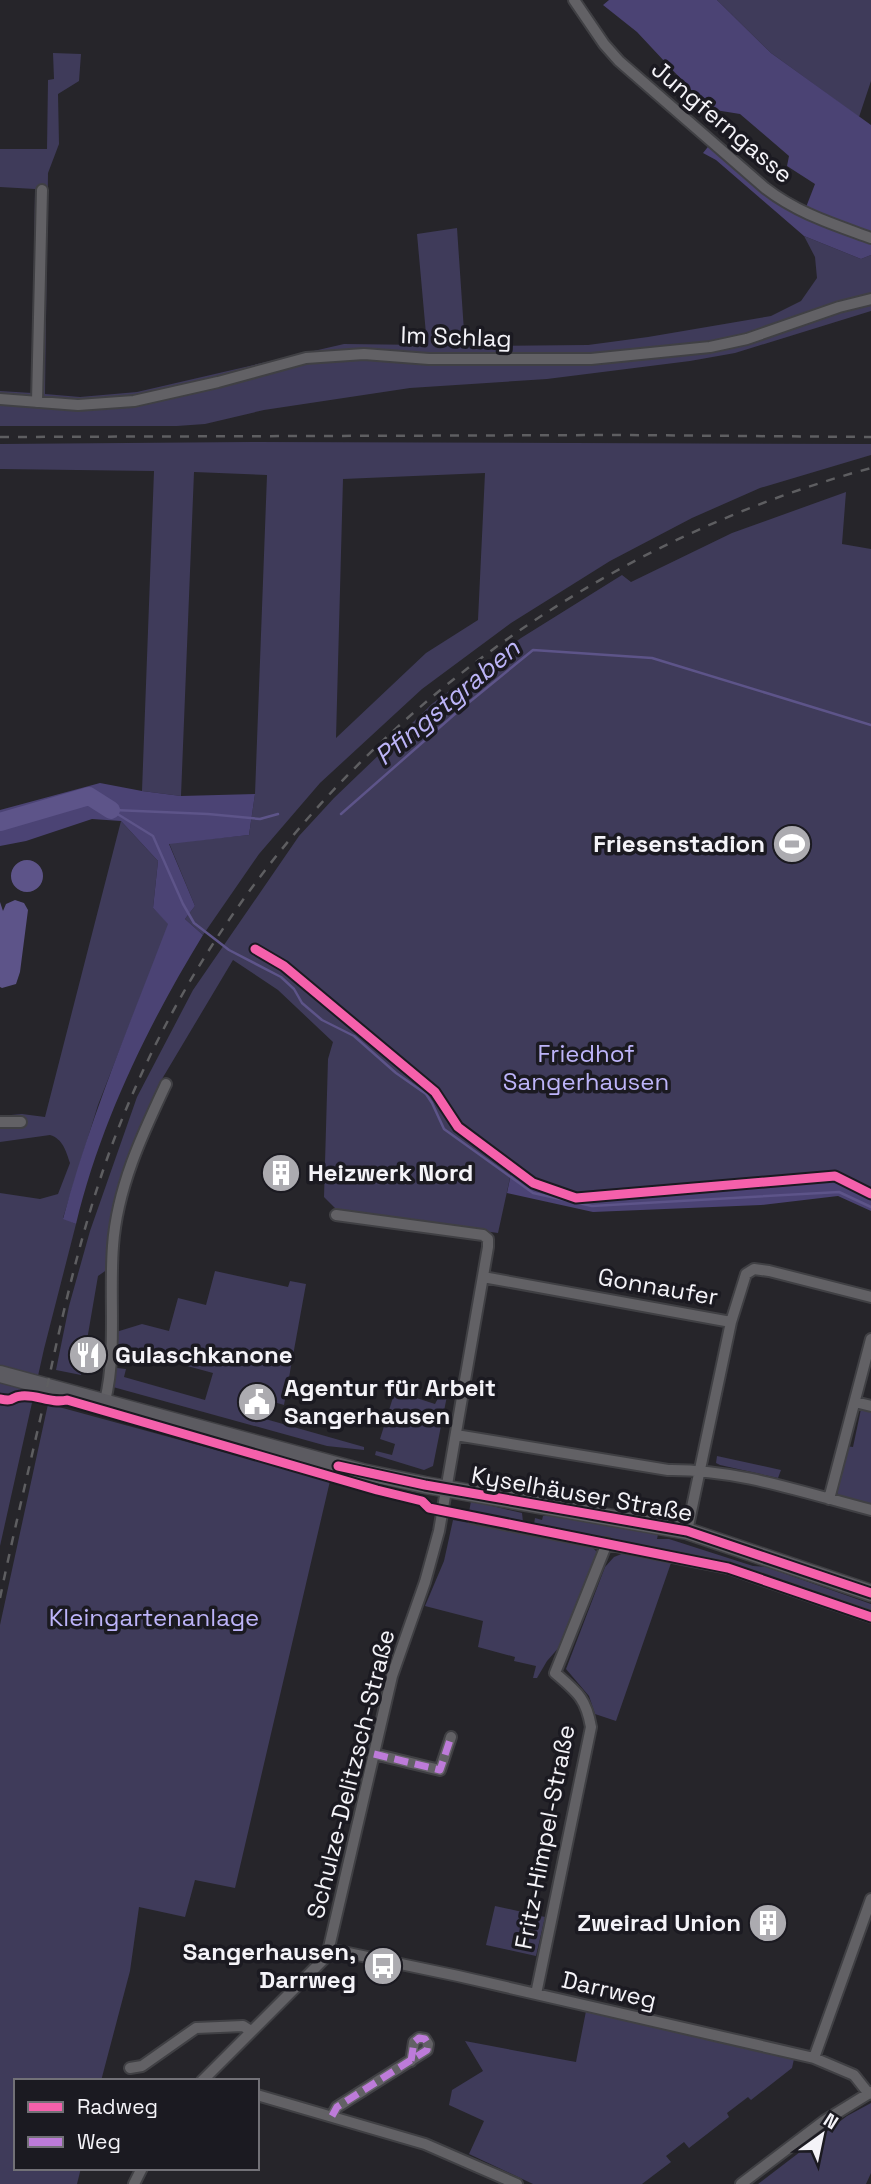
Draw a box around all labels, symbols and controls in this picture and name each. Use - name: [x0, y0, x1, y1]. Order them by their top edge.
- street label: Jungferngasse: [645, 53, 799, 190]
- street label: Im Schlag: [400, 319, 512, 354]
- water label: Pfingstgraben: [367, 631, 527, 773]
- sports icon: Friesenstadion: [771, 823, 813, 865]
- place label: Friesenstadion: [593, 828, 765, 859]
- park label: Friedhof Sangerhausen: [503, 1038, 669, 1097]
- building icon: Heizwerk Nord: [260, 1152, 302, 1194]
- place label: Heizwerk Nord: [308, 1157, 473, 1188]
- street label: Gonnaufer: [596, 1261, 721, 1312]
- restaurant icon: Gulaschkanone: [67, 1334, 109, 1376]
- place label: Gulaschkanone: [115, 1339, 293, 1370]
- place label: Agentur für Arbeit Sangerhausen: [284, 1372, 496, 1431]
- public building icon: Agentur für Arbeit Sangerhausen: [236, 1381, 278, 1423]
- street label: Kyselhäuser Straße: [469, 1459, 695, 1528]
- park label: Kleingartenanlage: [49, 1602, 259, 1633]
- street label: Schulze-Delitzsch-Straße: [300, 1626, 401, 1922]
- street label: Fritz-Himpel-Straße: [508, 1722, 581, 1952]
- building icon: Zweirad Union: [747, 1902, 789, 1944]
- place label: Zweirad Union: [577, 1907, 741, 1938]
- place label: Sangerhausen, Darrweg: [183, 1936, 356, 1995]
- bus stop icon: Sangerhausen, Darrweg: [362, 1945, 404, 1987]
- street label: Darrweg: [559, 1964, 660, 2015]
- legend: [14, 2079, 259, 2170]
- text: Radweg: [77, 2093, 158, 2120]
- north arrow: [787, 2100, 857, 2170]
- text: N: [819, 2107, 843, 2135]
- text: Weg: [77, 2128, 121, 2155]

